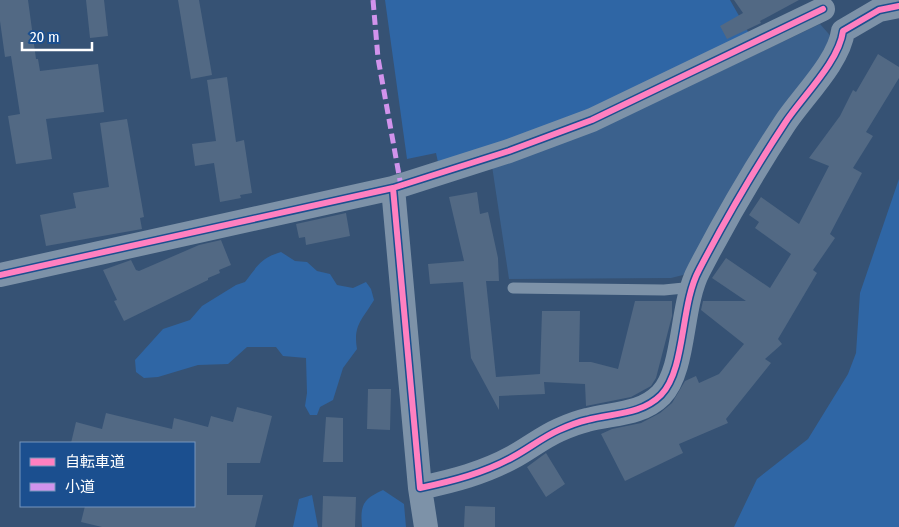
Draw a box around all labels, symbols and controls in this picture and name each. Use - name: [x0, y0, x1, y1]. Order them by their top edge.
- scale bar: [22, 20, 92, 52]
- text: 20 m: [30, 28, 60, 46]
- legend: [20, 442, 195, 507]
- text: 自転車道: [65, 453, 125, 471]
- text: 小道: [65, 478, 95, 496]

